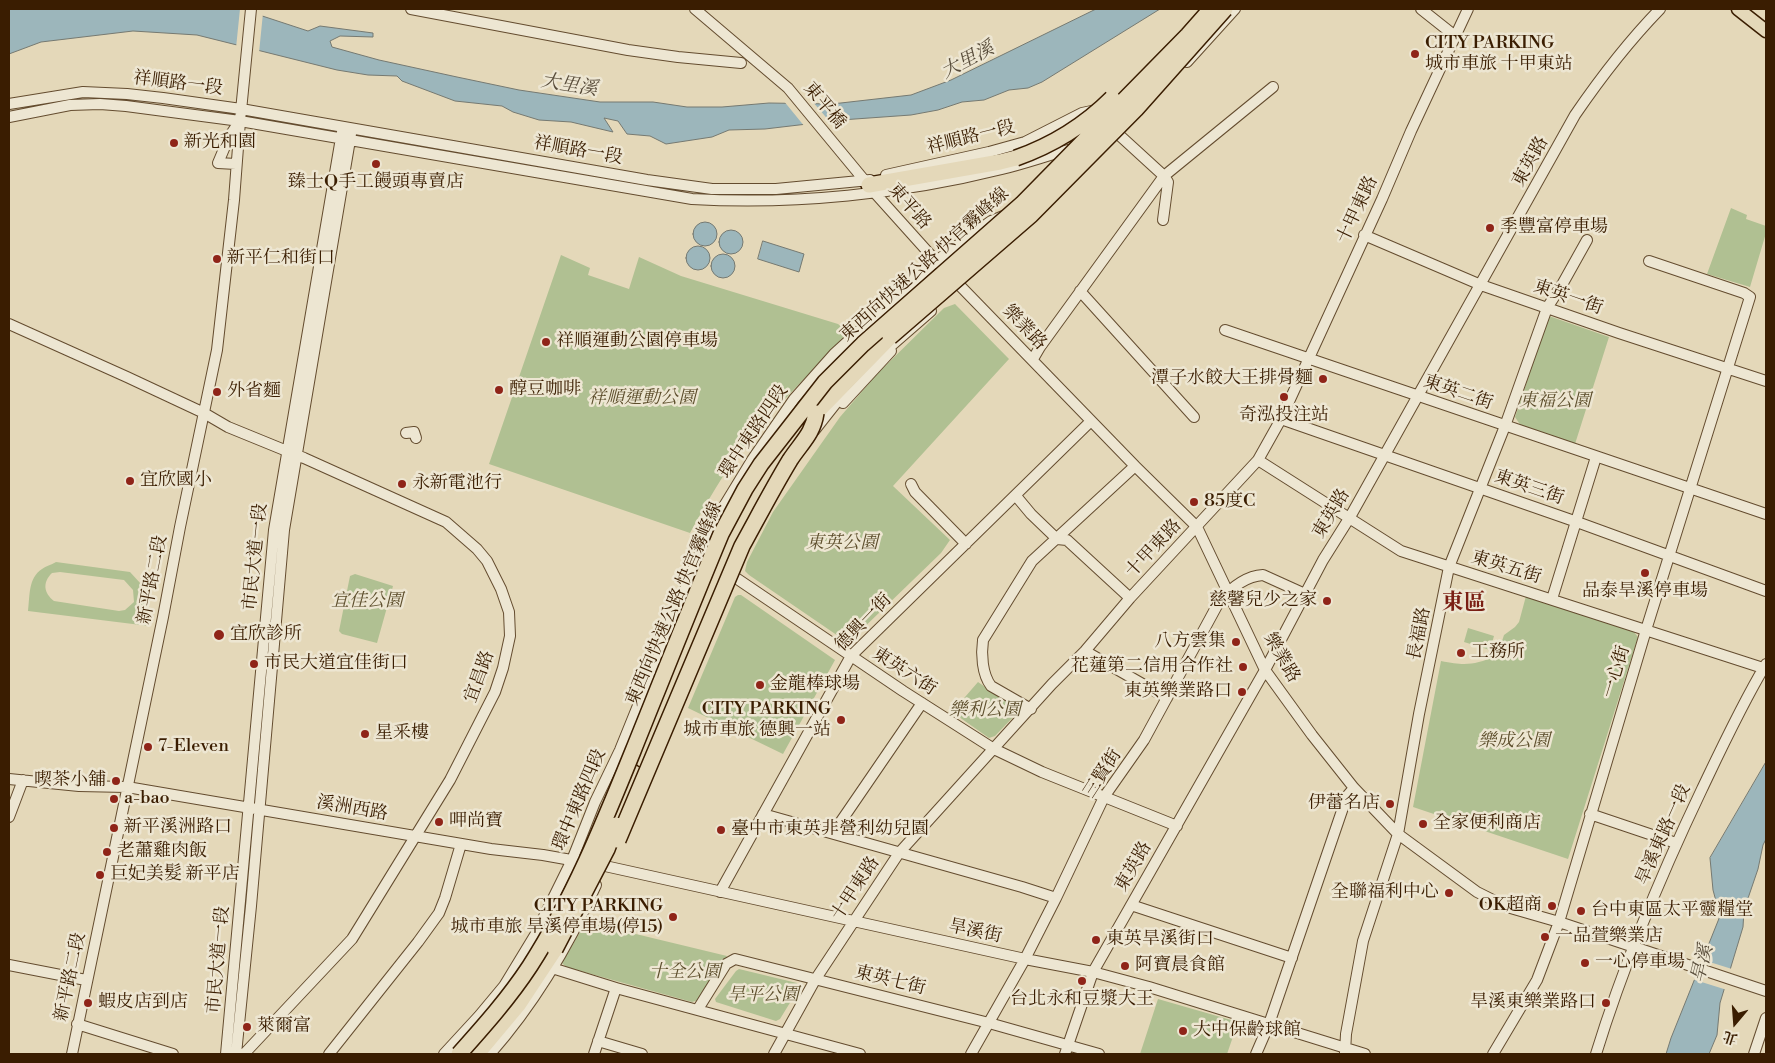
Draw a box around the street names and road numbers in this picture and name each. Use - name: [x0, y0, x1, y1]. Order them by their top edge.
- street label: 祥順路一段: [132, 68, 224, 100]
- street label: 東平橋: [798, 78, 850, 134]
- street label: 祥順路一段: [925, 117, 1017, 159]
- street label: 祥順路一段: [532, 133, 624, 169]
- street label: 東英路: [1508, 133, 1554, 191]
- street label: 十甲東路: [1333, 173, 1383, 247]
- street label: 東平路: [883, 180, 935, 234]
- street label: 東西向快速公路 快官霧峰線: [836, 183, 1014, 347]
- street label: 東英一街: [1530, 276, 1606, 320]
- street label: 樂業路: [997, 301, 1051, 355]
- street label: 東英二街: [1420, 371, 1496, 415]
- street label: 環中東路四段: [715, 381, 793, 483]
- street label: 東英三街: [1491, 466, 1567, 510]
- street label: 東英路: [1309, 485, 1355, 543]
- street label: 東西向快速公路 快官霧峰線: [622, 499, 728, 709]
- street label: 市民大道一段: [240, 502, 272, 612]
- street label: 十甲東路: [1122, 515, 1186, 583]
- street label: 新平路二段: [134, 534, 172, 626]
- street label: 東英五街: [1468, 547, 1544, 589]
- street label: 德興一街: [831, 590, 897, 656]
- street label: 長福路: [1404, 605, 1436, 663]
- street label: 樂業路: [1258, 629, 1304, 687]
- street label: 東英六街: [868, 643, 940, 701]
- street label: 一心街: [1599, 643, 1635, 701]
- street label: 宜昌路: [461, 648, 499, 706]
- street label: 三賢街: [1079, 745, 1127, 803]
- street label: 環中東路四段: [549, 746, 611, 854]
- street label: 旱溪東路一段: [1632, 781, 1696, 889]
- street label: 溪洲西路: [315, 792, 389, 826]
- street label: 東英路: [1111, 838, 1157, 896]
- street label: 十甲東路: [827, 853, 885, 925]
- street label: 市民大道一段: [204, 905, 234, 1015]
- street label: 旱溪街: [946, 916, 1004, 948]
- street label: 新平路二段: [51, 931, 91, 1023]
- street label: 東英七街: [852, 962, 928, 1000]

